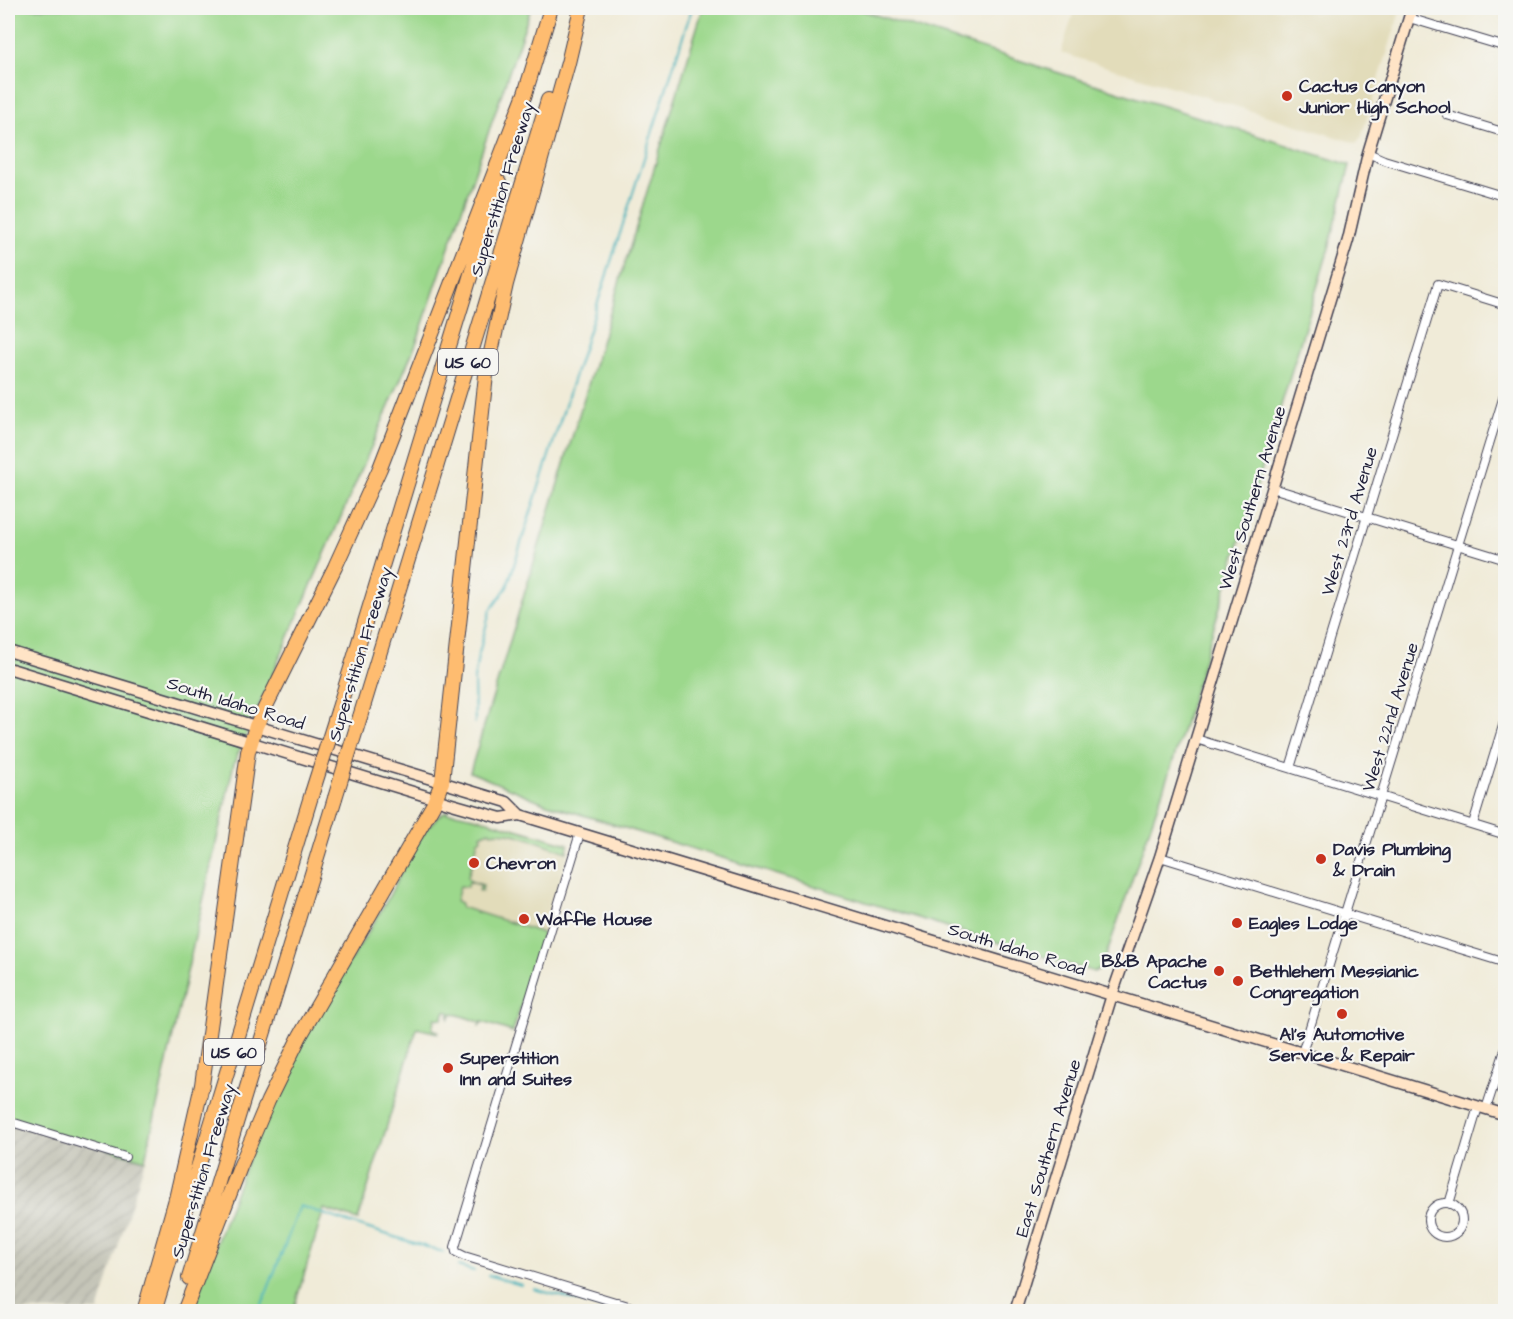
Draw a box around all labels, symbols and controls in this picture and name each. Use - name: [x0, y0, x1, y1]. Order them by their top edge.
- place label: Cactus Canyon Junior High School: [1298, 74, 1451, 121]
- marker: Cactus Canyon Junior High School: [1280, 89, 1294, 103]
- street label: Superstition Freeway: [464, 99, 542, 280]
- road number: US 60: [438, 349, 498, 375]
- street label: West Southern Avenue: [1213, 403, 1293, 593]
- street label: West 23rd Avenue: [1315, 443, 1384, 599]
- street label: Superstition Freeway: [322, 564, 400, 745]
- street label: West 22nd Avenue: [1356, 639, 1425, 795]
- street label: South Idaho Road: [164, 671, 308, 736]
- place label: Davis Plumbing & Drain: [1332, 837, 1451, 883]
- place label: Chevron: [486, 851, 556, 876]
- marker: Davis Plumbing & Drain: [1314, 852, 1328, 866]
- marker: Chevron: [467, 856, 481, 870]
- place label: Waffle House: [535, 907, 652, 932]
- place label: Eagles Lodge: [1249, 911, 1358, 937]
- marker: Waffle House: [517, 912, 531, 926]
- marker: Eagles Lodge: [1230, 916, 1244, 930]
- street label: South Idaho Road: [945, 917, 1089, 982]
- place label: B&B Apache Cactus: [1101, 949, 1207, 995]
- place label: Bethlehem Messianic Congregation: [1250, 959, 1419, 1006]
- marker: B&B Apache Cactus: [1212, 964, 1226, 978]
- marker: Bethlehem Messianic Congregation: [1231, 974, 1245, 988]
- marker: Al's Automotive Service & Repair: [1335, 1007, 1349, 1021]
- place label: Al's Automotive Service & Repair: [1268, 1022, 1415, 1068]
- road number: US 60: [204, 1039, 264, 1065]
- place label: Superstition Inn and Suites: [459, 1046, 572, 1092]
- street label: East Southern Avenue: [1010, 1056, 1088, 1240]
- marker: Superstition Inn and Suites: [441, 1061, 455, 1075]
- street label: Superstition Freeway: [165, 1081, 243, 1262]

